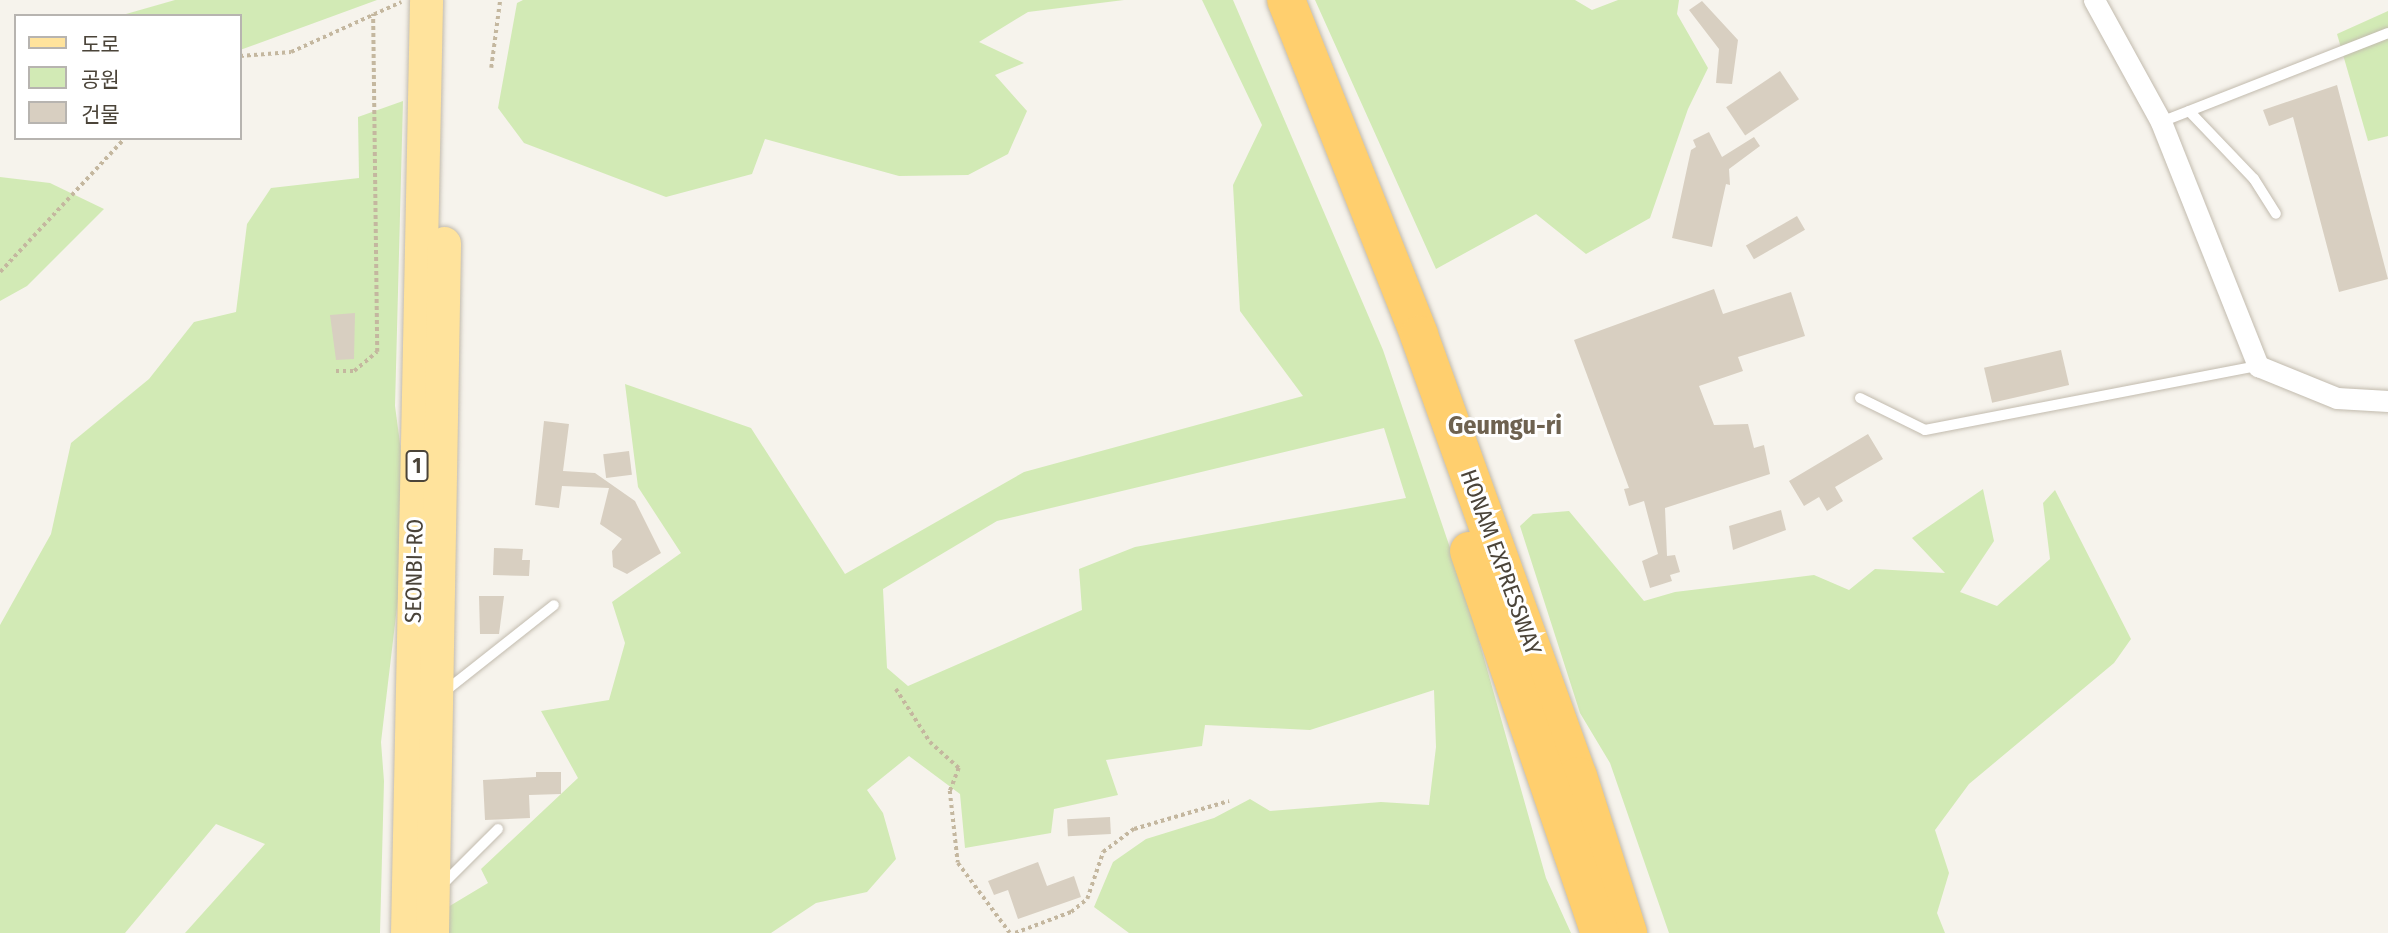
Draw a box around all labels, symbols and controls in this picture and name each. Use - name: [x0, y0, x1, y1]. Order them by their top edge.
- legend: [14, 14, 242, 140]
- text: 도로: [81, 32, 120, 58]
- text: 공원: [81, 67, 120, 93]
- text: 건물: [81, 102, 120, 128]
- district label: Geumgu-ri: [1448, 410, 1562, 442]
- road number: 1: [405, 448, 429, 484]
- street label: HONAM EXPRESSWAY: [1455, 466, 1547, 658]
- street label: SEONBI-RO: [399, 519, 429, 623]

